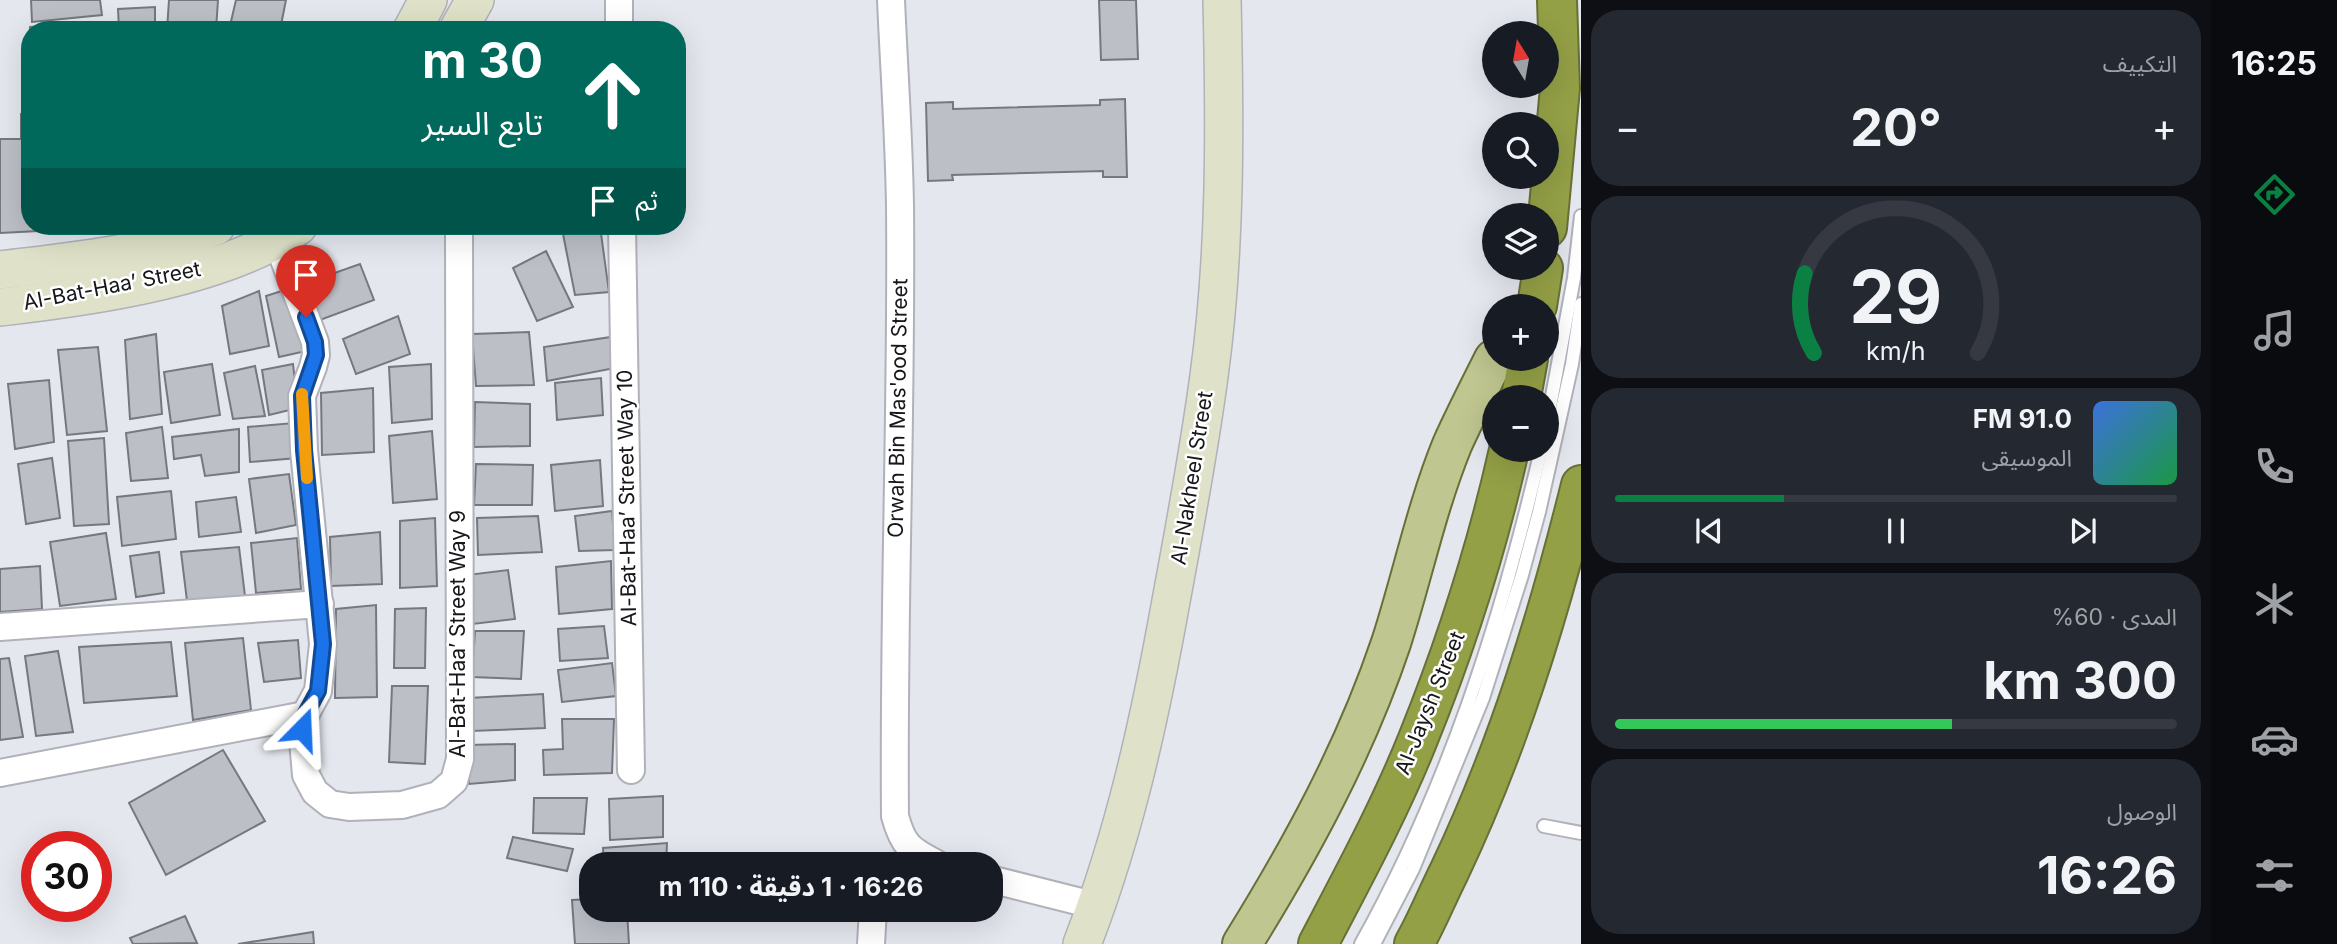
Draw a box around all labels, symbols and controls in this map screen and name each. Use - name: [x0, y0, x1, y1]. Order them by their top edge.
- north arrow: [1482, 21, 1559, 98]
- map controls: [1482, 21, 1559, 462]
- text: 30 m: [422, 31, 543, 90]
- text: 16:25: [2231, 44, 2317, 83]
- icon: ahead: [567, 49, 658, 140]
- text: التكييف: [2103, 50, 2177, 78]
- text: 20°: [1850, 96, 1942, 159]
- text: تابع السير: [422, 104, 543, 143]
- text: −: [1615, 104, 1640, 150]
- text: +: [2152, 104, 2177, 150]
- button: search: [1482, 112, 1559, 189]
- icon: directions: [2250, 170, 2299, 219]
- icon: arrive: [584, 182, 622, 220]
- text: ثم: [636, 185, 658, 216]
- button: layers: [1482, 203, 1559, 280]
- pin: [276, 245, 336, 317]
- text: 29: [1849, 252, 1943, 341]
- street label: Al-Bat-Haa’ Street: [21, 256, 203, 315]
- icon: arrive: [287, 256, 325, 294]
- street label: Orwah Bin Mas'ood Street: [883, 278, 912, 538]
- button: +: [1482, 294, 1559, 371]
- icon: music: [2250, 306, 2299, 355]
- text: km/h: [1866, 335, 1926, 365]
- street label: Al-Bat-Haa’ Street Way 10: [612, 369, 641, 627]
- button: −: [1482, 385, 1559, 462]
- street label: Al-Nakheel Street: [1165, 389, 1218, 567]
- text: 91.0 FM: [1973, 403, 2072, 434]
- icon: phone: [2250, 442, 2299, 491]
- text: الموسيقى: [1981, 444, 2072, 472]
- street label: Al-Bat-Haa’ Street Way 9: [445, 510, 470, 758]
- icon: previous: [1690, 512, 1728, 550]
- icon: pause: [1877, 512, 1915, 550]
- icon: next: [2064, 512, 2102, 550]
- icon: climate: [2250, 579, 2299, 628]
- text: المدى · 60%: [2052, 603, 2177, 631]
- street label: Al-Jaysh Street: [1389, 627, 1470, 778]
- text: 300 km: [1983, 649, 2177, 712]
- position arrow: [265, 692, 339, 766]
- icon: car: [2250, 715, 2299, 764]
- text: الوصول: [2107, 798, 2177, 826]
- speed limit sign: 30: [21, 831, 112, 922]
- text: 16:26: [2037, 844, 2177, 907]
- icon: filters: [2250, 851, 2299, 900]
- text: 16:26 · 1 دقيقة · 110 m: [659, 871, 923, 902]

